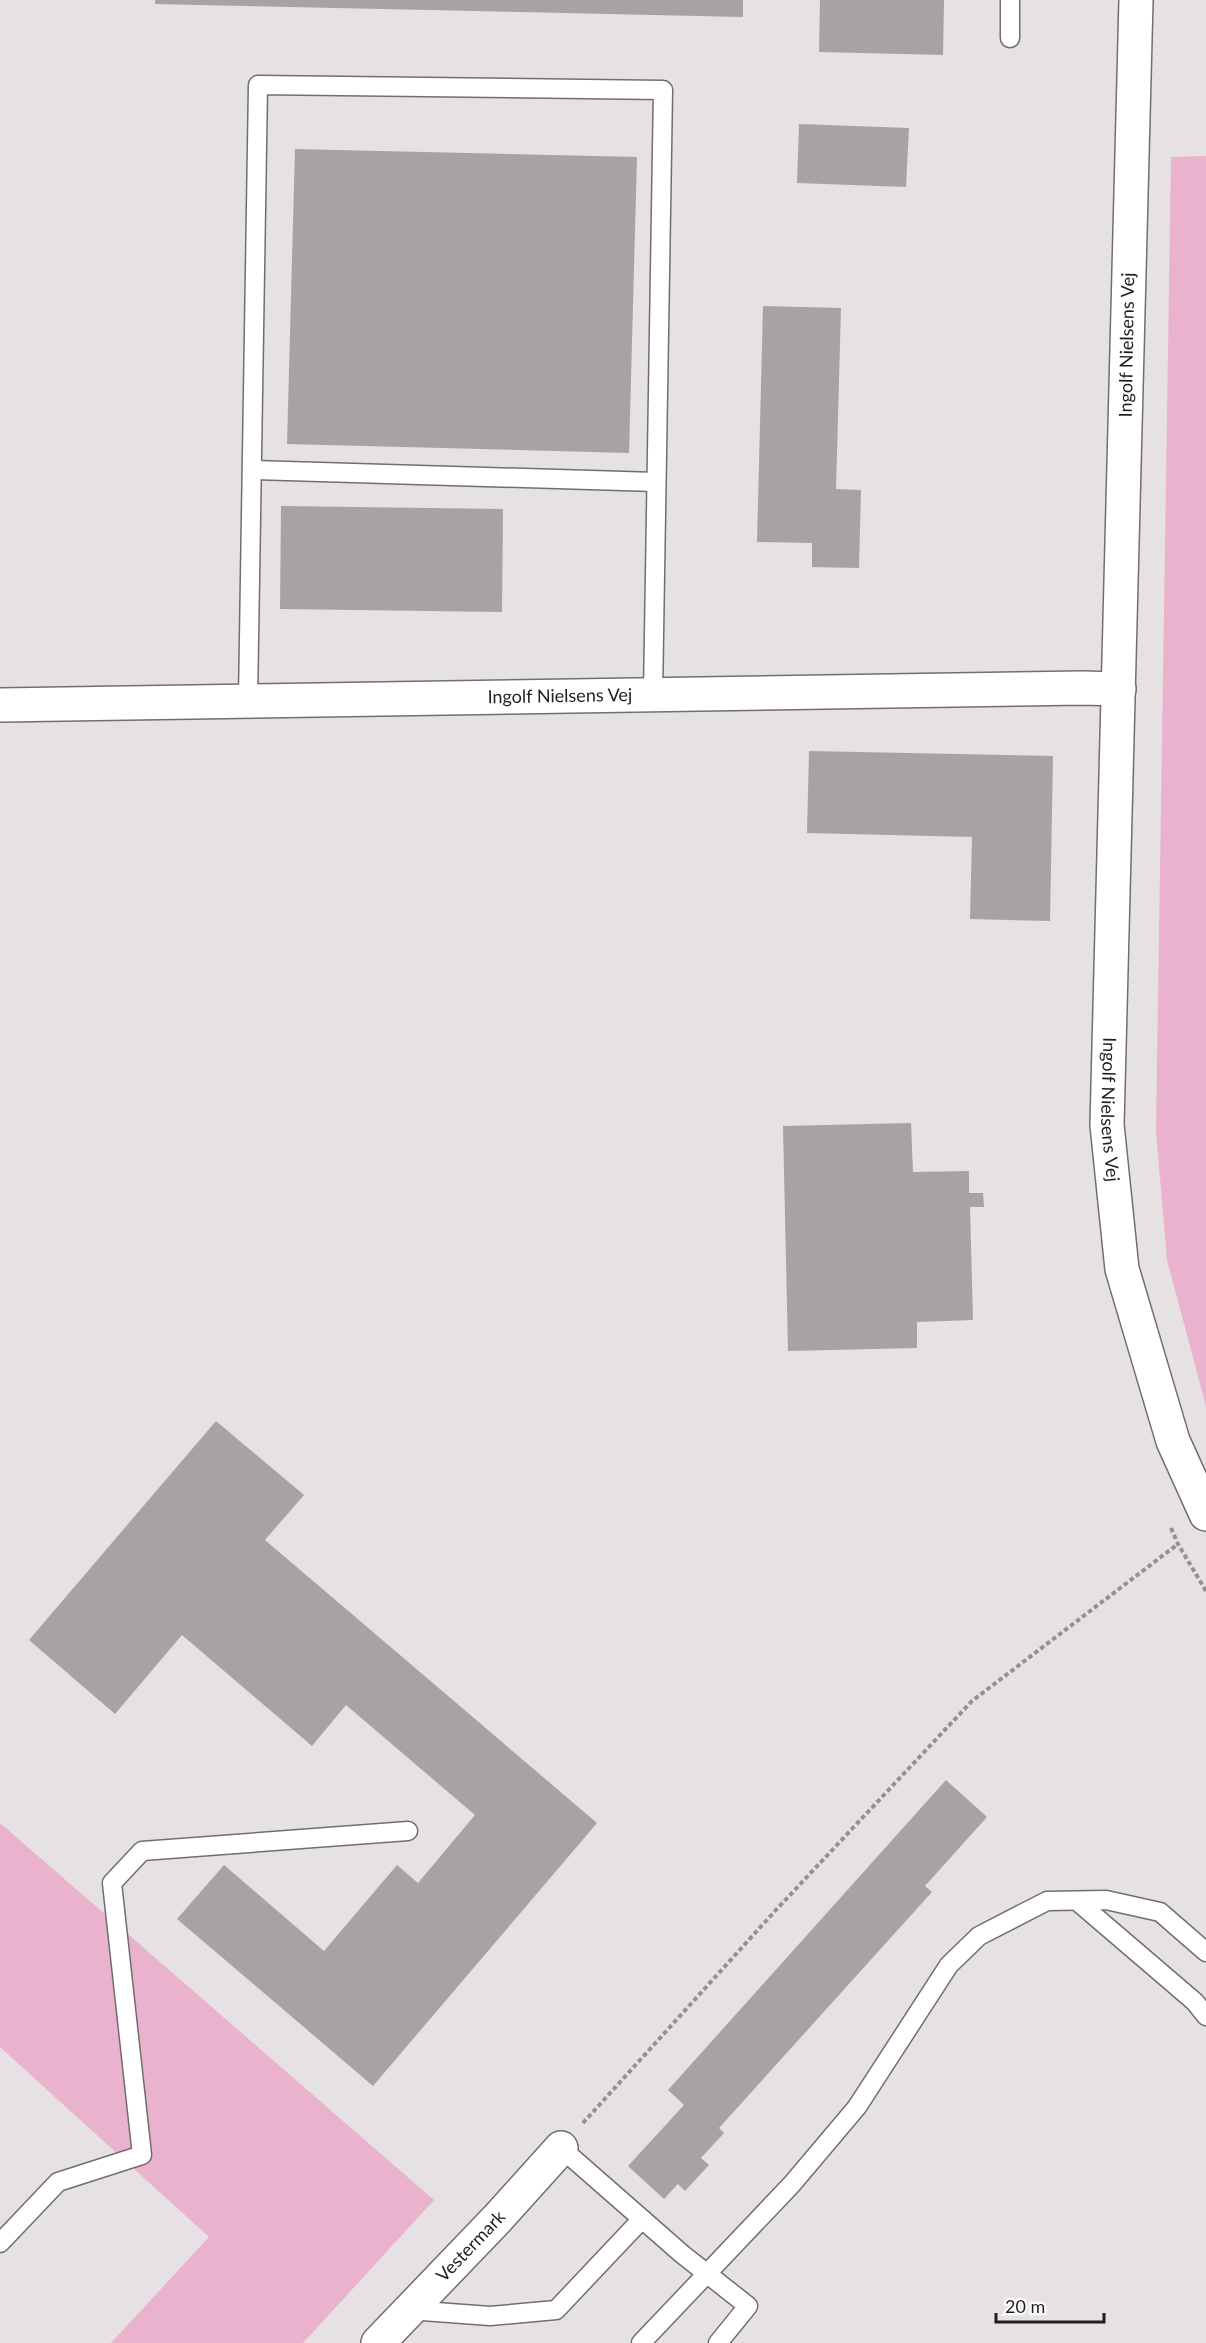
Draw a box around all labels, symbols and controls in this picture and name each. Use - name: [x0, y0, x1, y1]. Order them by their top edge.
- street label: Ingolf Nielsens Vej: [1114, 272, 1138, 417]
- street label: Ingolf Nielsens Vej: [487, 683, 632, 707]
- street label: Ingolf Nielsens Vej: [1097, 1037, 1125, 1183]
- street label: Vestermark: [431, 2205, 510, 2286]
- scale bar: [996, 2286, 1104, 2324]
- text: 20 m: [1005, 2295, 1045, 2317]

